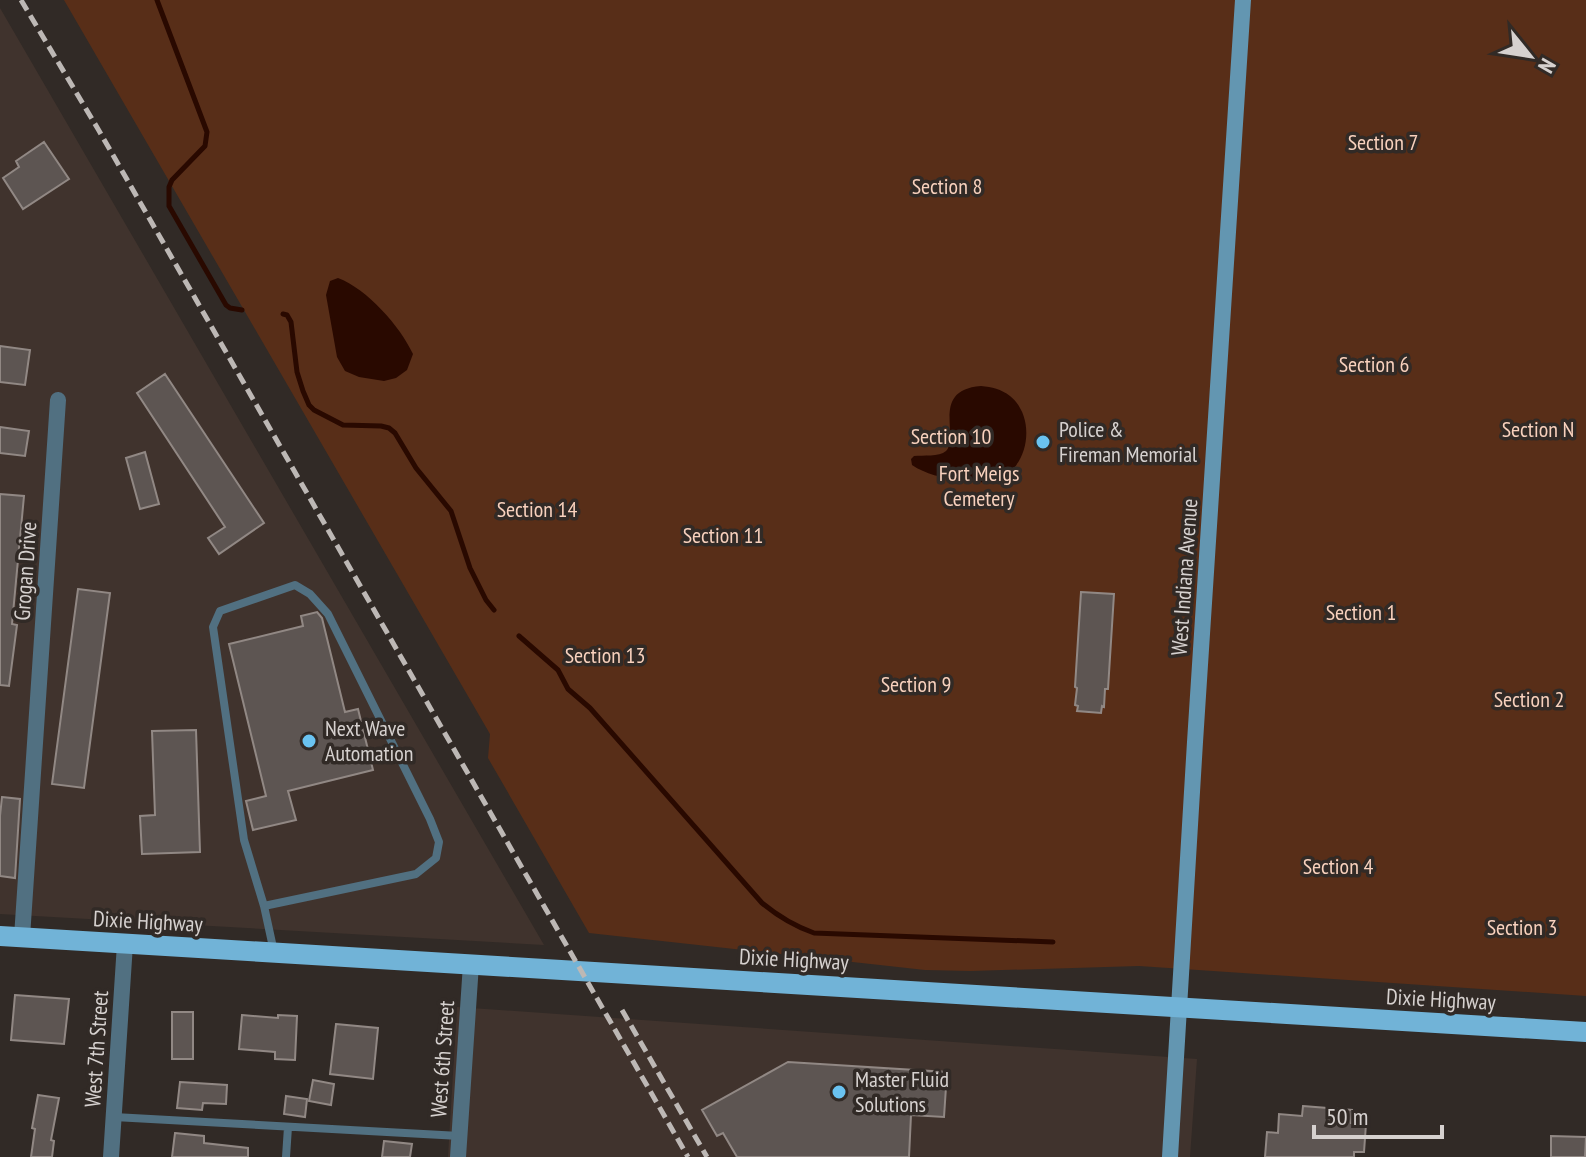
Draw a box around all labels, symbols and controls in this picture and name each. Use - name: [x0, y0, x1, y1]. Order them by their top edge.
- north arrow: [1490, 16, 1570, 96]
- text: N: [1532, 54, 1562, 78]
- park label: Section 7: [1348, 128, 1418, 156]
- park label: Section 8: [912, 172, 982, 200]
- park label: Section 6: [1339, 350, 1409, 378]
- place label: Police & Fireman Memorial: [1059, 415, 1198, 468]
- park label: Section N: [1502, 415, 1574, 443]
- park label: Section 10: [911, 422, 991, 450]
- marker: Police & Fireman Memorial: [1034, 433, 1052, 451]
- park label: Fort Meigs Cemetery: [939, 459, 1019, 512]
- park label: Section 14: [497, 495, 577, 523]
- street label: West Indiana Avenue: [1165, 498, 1203, 656]
- street label: Grogan Drive: [8, 521, 42, 621]
- park label: Section 11: [683, 521, 763, 549]
- park label: Section 1: [1326, 598, 1396, 626]
- park label: Section 13: [565, 641, 645, 669]
- park label: Section 9: [881, 670, 951, 698]
- park label: Section 2: [1494, 685, 1564, 713]
- place label: Next Wave Automation: [325, 714, 413, 767]
- marker: Next Wave Automation: [300, 732, 318, 750]
- park label: Section 4: [1303, 852, 1373, 880]
- street label: Dixie Highway: [92, 904, 204, 938]
- park label: Section 3: [1487, 913, 1557, 941]
- street label: Dixie Highway: [738, 942, 850, 976]
- street label: Dixie Highway: [1385, 982, 1497, 1016]
- street label: West 7th Street: [78, 990, 114, 1108]
- street label: West 6th Street: [424, 1000, 460, 1118]
- place label: Master Fluid Solutions: [855, 1065, 949, 1118]
- marker: Master Fluid Solutions: [830, 1083, 848, 1101]
- scale bar: [1314, 1089, 1442, 1139]
- text: 50 m: [1326, 1101, 1368, 1132]

